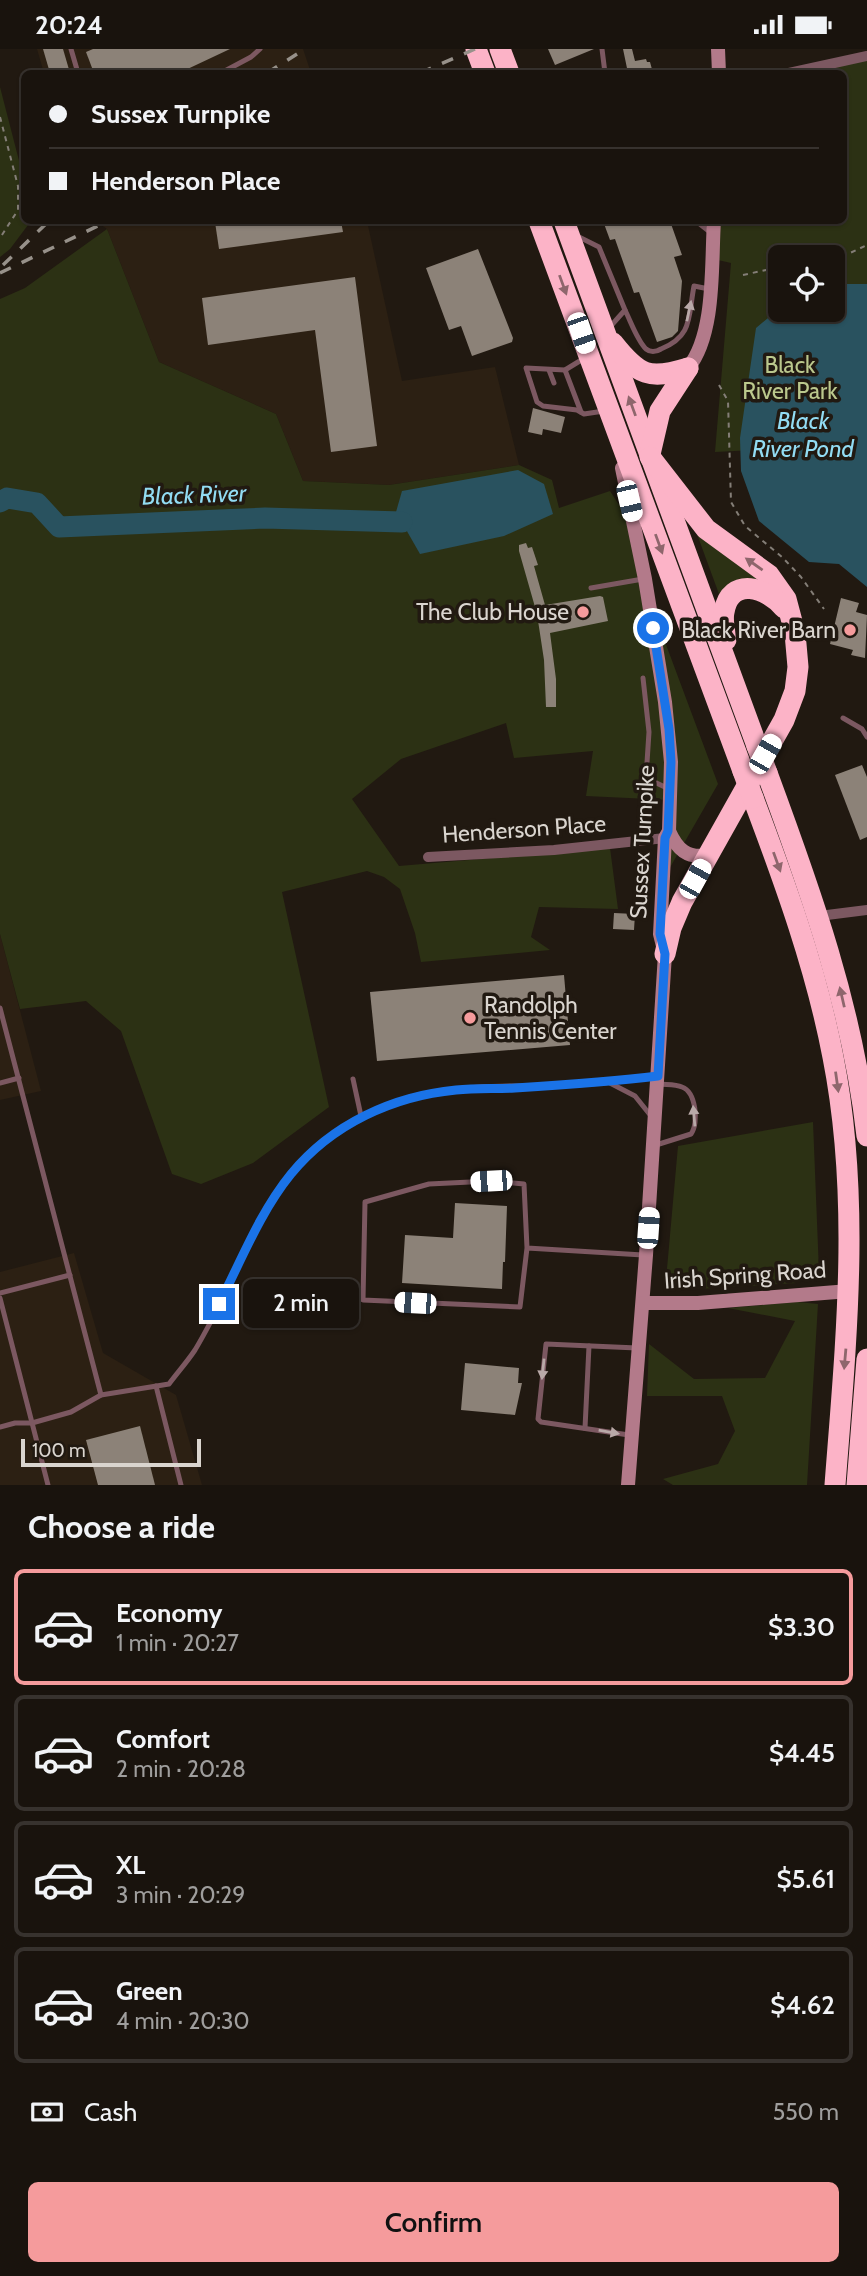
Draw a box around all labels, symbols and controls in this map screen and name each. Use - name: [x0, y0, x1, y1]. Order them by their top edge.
- text: 20:24: [35, 9, 103, 41]
- text: Sussex Turnpike: [91, 98, 270, 130]
- text: Henderson Place: [91, 165, 280, 197]
- map controls: [768, 245, 845, 322]
- button: locate: [768, 245, 845, 322]
- one-way arrow: [558, 274, 569, 295]
- one-way arrow: [684, 300, 695, 322]
- car: [565, 310, 598, 356]
- park label: Black River Park: [742, 351, 838, 405]
- one-way arrow: [626, 396, 637, 417]
- water label: Black River Pond: [752, 406, 855, 463]
- water label: Black River: [141, 478, 248, 511]
- car: [615, 478, 644, 524]
- one-way arrow: [654, 533, 665, 554]
- one-way arrow: [745, 557, 763, 571]
- place label: The Club House: [416, 598, 569, 626]
- marker: The Club House: [575, 604, 591, 620]
- route start: [637, 612, 669, 644]
- place label: Black River Barn: [681, 616, 836, 644]
- marker: Black River Barn: [842, 622, 858, 638]
- car: [746, 731, 785, 777]
- street label: Sussex Turnpike: [624, 764, 660, 920]
- street label: Henderson Place: [441, 809, 607, 849]
- one-way arrow: [772, 852, 783, 873]
- car: [676, 856, 715, 902]
- one-way arrow: [836, 985, 847, 1007]
- place label: Randolph Tennis Center: [484, 991, 617, 1045]
- marker: Randolph Tennis Center: [462, 1010, 478, 1026]
- one-way arrow: [831, 1071, 842, 1093]
- one-way arrow: [688, 1105, 699, 1127]
- car: [470, 1169, 513, 1193]
- car: [637, 1206, 660, 1250]
- street label: Irish Spring Road: [663, 1255, 827, 1295]
- callout: 2 min: [244, 1279, 359, 1329]
- route end: [203, 1288, 235, 1320]
- text: 2 min: [273, 1289, 329, 1317]
- car: [394, 1291, 437, 1315]
- one-way arrow: [839, 1348, 850, 1370]
- one-way arrow: [537, 1358, 548, 1380]
- one-way arrow: [598, 1427, 620, 1438]
- scale bar: [21, 1436, 201, 1468]
- text: 100 m: [32, 1439, 86, 1462]
- text: Choose a ride: [28, 1507, 215, 1546]
- icon: car: [32, 1596, 95, 1659]
- text: Economy: [116, 1597, 222, 1629]
- text: $3.30: [768, 1611, 835, 1643]
- text: 1 min · 20:27: [116, 1629, 239, 1657]
- icon: car: [32, 1722, 95, 1785]
- text: Comfort: [116, 1723, 210, 1755]
- text: $4.45: [769, 1737, 835, 1769]
- text: 2 min · 20:28: [116, 1755, 246, 1783]
- icon: car: [32, 1848, 95, 1911]
- text: XL: [116, 1849, 145, 1881]
- text: $5.61: [776, 1863, 835, 1895]
- text: 3 min · 20:29: [116, 1881, 245, 1909]
- icon: car: [32, 1974, 95, 2037]
- text: Green: [116, 1975, 183, 2007]
- text: $4.62: [770, 1989, 835, 2021]
- text: 4 min · 20:30: [116, 2007, 250, 2035]
- icon: cash: [28, 2093, 66, 2131]
- text: Cash: [84, 2096, 137, 2128]
- text: 550 m: [773, 2098, 839, 2126]
- button: Confirm: [28, 2182, 839, 2262]

